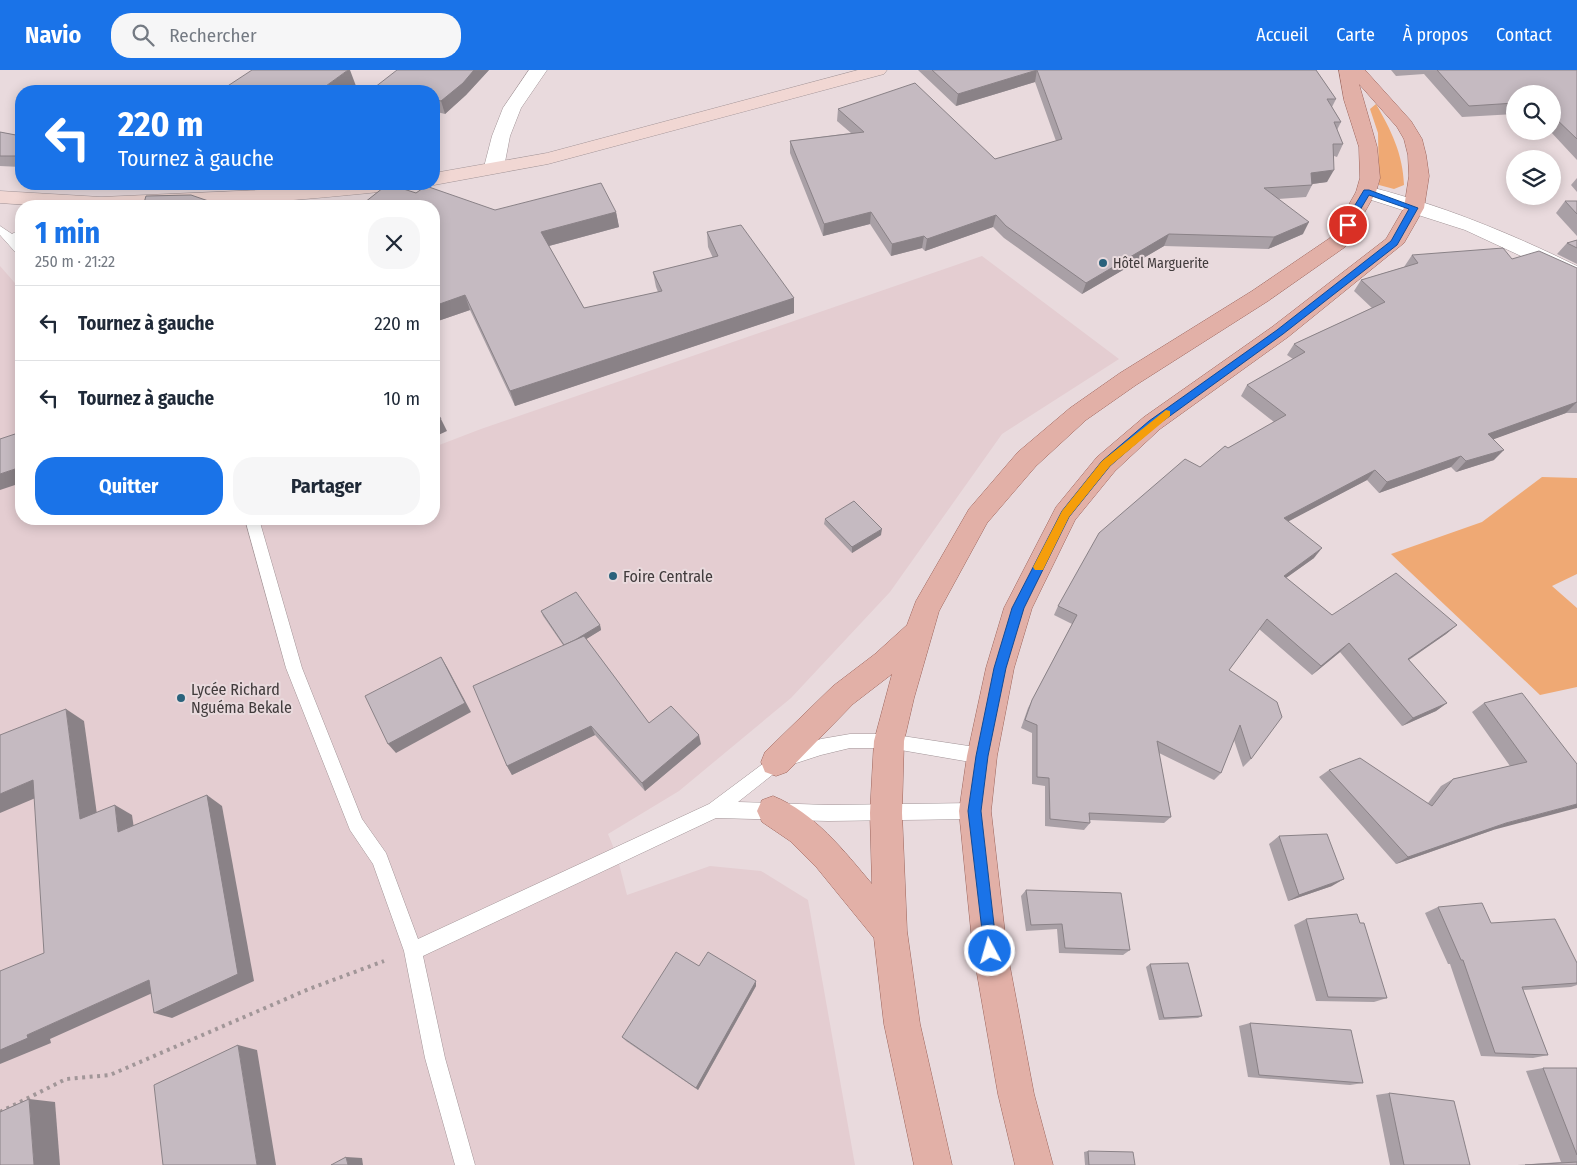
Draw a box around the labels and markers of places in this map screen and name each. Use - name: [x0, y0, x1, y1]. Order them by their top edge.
- pin: [1327, 204, 1369, 246]
- place label: Hôtel Marguerite: [1113, 255, 1209, 272]
- marker: Hôtel Marguerite: [1097, 257, 1109, 269]
- place label: Foire Centrale: [623, 567, 713, 586]
- marker: Foire Centrale: [607, 570, 619, 582]
- place label: Lycée Richard Nguéma Bekale: [191, 680, 292, 717]
- marker: Lycée Richard Nguéma Bekale: [175, 692, 187, 704]

